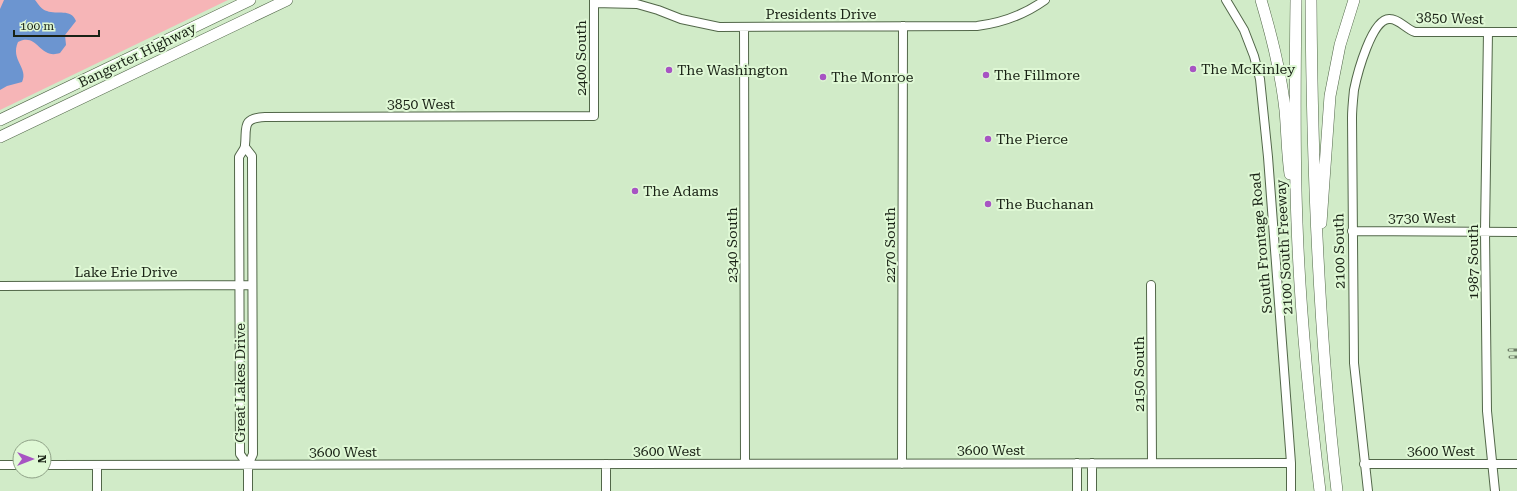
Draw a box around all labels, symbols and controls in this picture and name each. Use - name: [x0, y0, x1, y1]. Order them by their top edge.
- street label: Presidents Drive: [765, 6, 877, 22]
- street label: 3850 West: [1416, 9, 1484, 27]
- scale bar: [14, 12, 99, 38]
- text: 100 m: [20, 19, 54, 33]
- street label: Bangerter Highway: [75, 19, 199, 90]
- street label: 2400 South: [573, 20, 589, 96]
- place label: The McKinley: [1201, 61, 1296, 77]
- place label: The Washington: [677, 62, 788, 78]
- marker: The McKinley: [1188, 64, 1198, 74]
- marker: The Washington: [664, 65, 674, 75]
- place label: The Fillmore: [994, 67, 1080, 83]
- place label: The Monroe: [831, 69, 914, 85]
- marker: The Fillmore: [981, 70, 991, 80]
- marker: The Monroe: [818, 72, 828, 82]
- street label: 3850 West: [387, 96, 455, 112]
- place label: The Pierce: [996, 131, 1068, 147]
- marker: The Pierce: [983, 134, 993, 144]
- street label: South Frontage Road: [1247, 172, 1275, 314]
- street label: 2100 South Freeway: [1272, 178, 1296, 315]
- place label: The Adams: [643, 183, 719, 199]
- marker: The Adams: [630, 186, 640, 196]
- place label: The Buchanan: [996, 196, 1094, 212]
- marker: The Buchanan: [983, 199, 993, 209]
- street label: 2340 South: [724, 207, 740, 283]
- street label: 2270 South: [882, 207, 898, 283]
- street label: 3730 West: [1388, 210, 1456, 226]
- street label: 2100 South: [1330, 213, 1348, 289]
- street label: 1987 South: [1465, 224, 1481, 300]
- street label: Lake Erie Drive: [74, 264, 178, 280]
- street label: Great Lakes Drive: [232, 323, 248, 443]
- street label: 2150 South: [1131, 336, 1147, 412]
- north arrow: [12, 439, 52, 479]
- street label: 3600 West: [957, 442, 1025, 458]
- street label: 3600 West: [633, 443, 701, 459]
- street label: 3600 West: [1407, 443, 1475, 459]
- street label: 3600 West: [309, 444, 377, 460]
- text: N: [35, 455, 48, 464]

